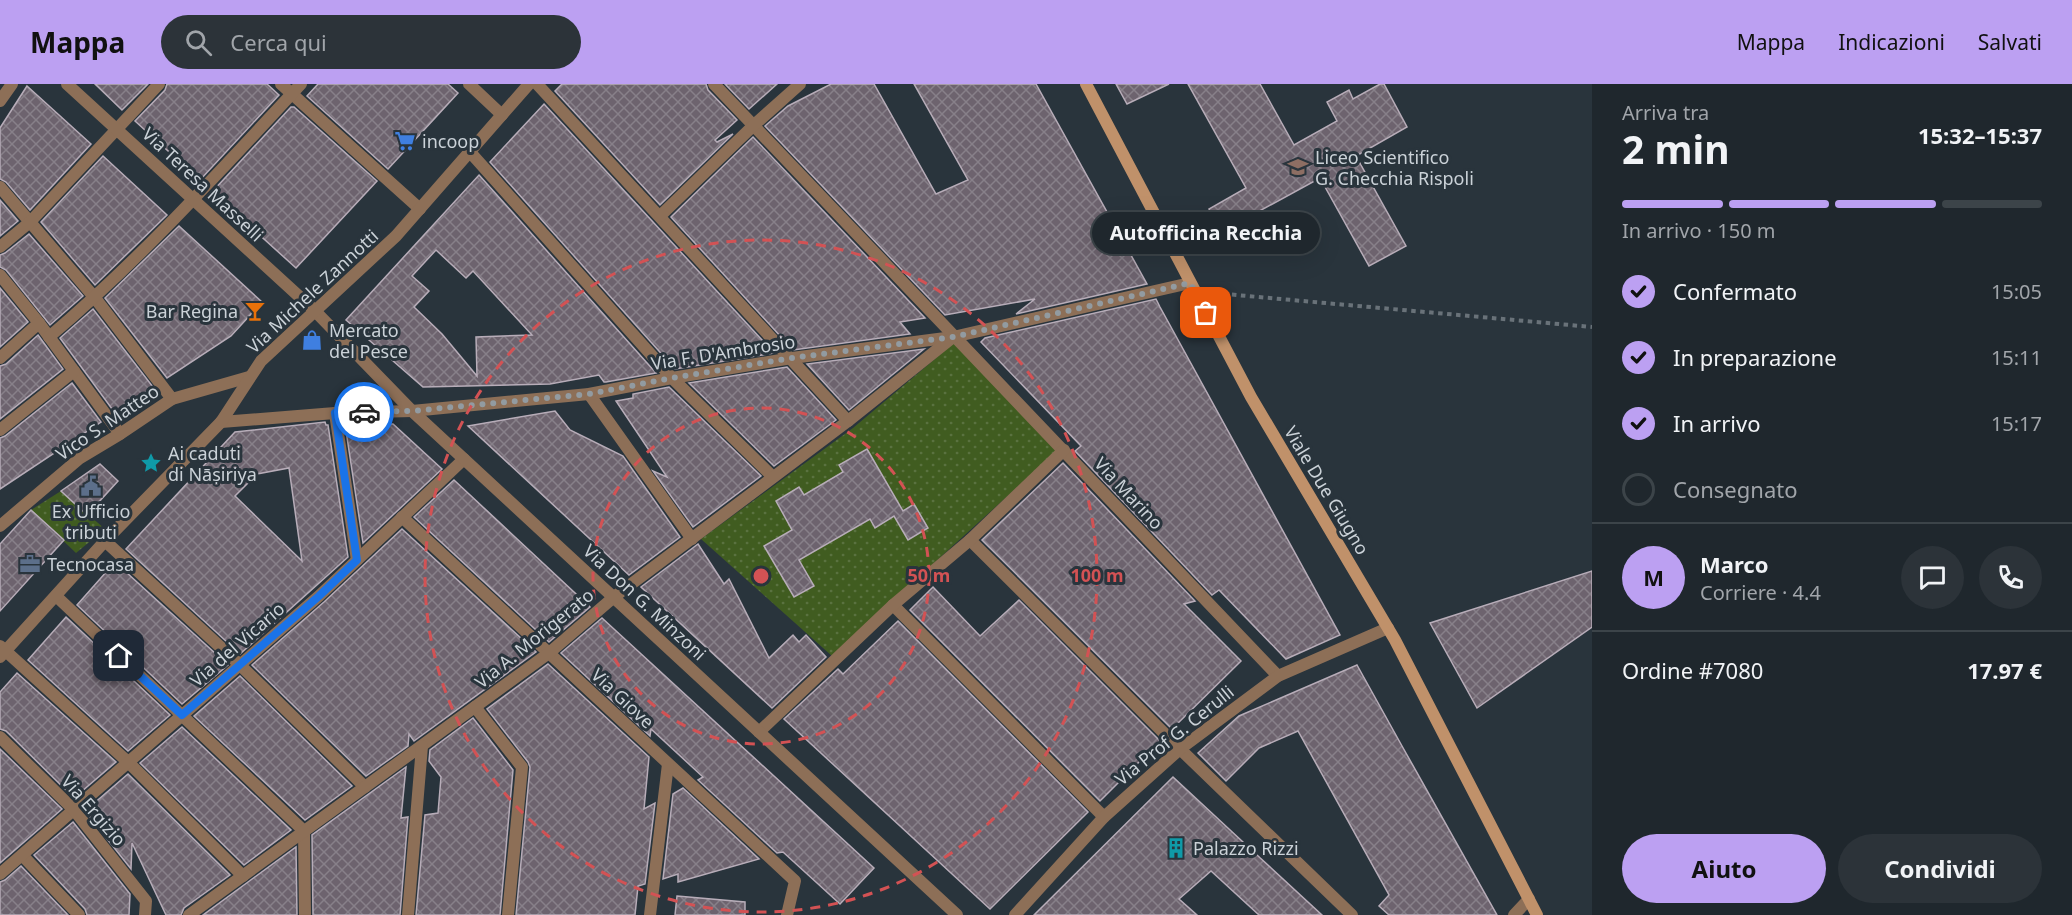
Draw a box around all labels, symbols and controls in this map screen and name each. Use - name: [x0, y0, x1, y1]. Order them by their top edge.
- search box: [161, 15, 581, 69]
- text: Mappa: [30, 23, 125, 61]
- icon: search: [182, 26, 215, 59]
- text: Cerca qui: [230, 27, 327, 57]
- text: Mappa: [1737, 28, 1805, 56]
- text: Indicazioni: [1838, 28, 1945, 56]
- text: Salvati: [1978, 28, 2042, 56]
- text: Arriva tra: [1622, 99, 1709, 126]
- text: 15:32–15:37: [1918, 120, 2042, 150]
- street label: Via Teresa Masselli: [137, 122, 269, 246]
- text: 2 min: [1622, 122, 1729, 175]
- supermarket icon: incoop: [393, 129, 417, 153]
- place label: incoop: [422, 129, 479, 153]
- place label: Liceo Scientifico G. Checchia Rispoli: [1315, 145, 1474, 190]
- school or university icon: Liceo Scientifico G. Checchia Rispoli: [1286, 155, 1310, 179]
- callout: Autofficina Recchia: [1092, 211, 1320, 253]
- text: In arrivo · 150 m: [1622, 217, 1775, 244]
- text: Autofficina Recchia: [1110, 219, 1302, 246]
- street label: Via Michele Zannotti: [241, 224, 383, 358]
- icon: check: [1622, 275, 1655, 308]
- text: Confermato: [1673, 276, 1797, 306]
- text: 15:05: [1991, 278, 2042, 305]
- pin: [1180, 287, 1231, 338]
- icon: bag: [1189, 296, 1222, 329]
- place label: Bar Regina: [146, 299, 238, 323]
- bar icon: Bar Regina: [243, 299, 267, 323]
- place label: Mercato del Pesce: [329, 318, 408, 363]
- shop icon: Mercato del Pesce: [300, 328, 324, 352]
- street label: Via F. D'Ambrosio: [649, 329, 797, 375]
- icon: check: [1622, 341, 1655, 374]
- text: In preparazione: [1673, 342, 1837, 372]
- text: 15:11: [1991, 344, 2042, 371]
- street label: Vico S. Matteo: [51, 379, 163, 465]
- courier: [334, 382, 394, 442]
- icon: car: [348, 396, 381, 429]
- icon: check: [1622, 407, 1655, 440]
- text: In arrivo: [1673, 408, 1760, 438]
- text: 15:17: [1991, 410, 2042, 437]
- street label: Viale Due Giugno: [1279, 421, 1375, 559]
- place label: Ai caduti di Nāṣiriya: [168, 441, 257, 486]
- place icon: Ai caduti di Nāṣiriya: [139, 451, 163, 475]
- street label: Via Marino: [1089, 452, 1169, 534]
- public building icon: Ex Ufficio tributi: [79, 474, 103, 498]
- text: Consegnato: [1673, 474, 1797, 504]
- place label: Ex Ufficio tributi: [52, 499, 130, 544]
- street label: Via Don G. Minzoni: [578, 539, 712, 665]
- button: chat: [1901, 546, 1964, 609]
- button: phone: [1979, 546, 2042, 609]
- text: Marco: [1700, 549, 1768, 579]
- office icon: Tecnocasa: [18, 552, 42, 576]
- place label: Tecnocasa: [47, 552, 134, 576]
- text: M: [1643, 562, 1664, 592]
- text: 50 m: [908, 563, 950, 587]
- text: 100 m: [1070, 563, 1124, 587]
- centre of rings: [751, 566, 771, 586]
- text: Corriere · 4.4: [1700, 579, 1821, 606]
- street label: Via A. Morigerato: [470, 583, 598, 693]
- street label: Via del Vicario: [185, 596, 289, 692]
- pin: [93, 630, 144, 681]
- icon: home: [102, 639, 135, 672]
- text: Ordine #7080: [1622, 655, 1763, 685]
- text: 17.97 €: [1967, 655, 2042, 685]
- street label: Via Giove: [586, 663, 660, 733]
- street label: Via Prof G. Cerulli: [1109, 680, 1239, 790]
- street label: Via Ergizio: [56, 769, 132, 851]
- button: Aiuto: [1622, 834, 1826, 903]
- button: Condividi: [1838, 834, 2042, 903]
- building icon: Palazzo Rizzi: [1164, 836, 1188, 860]
- place label: Palazzo Rizzi: [1193, 836, 1299, 860]

